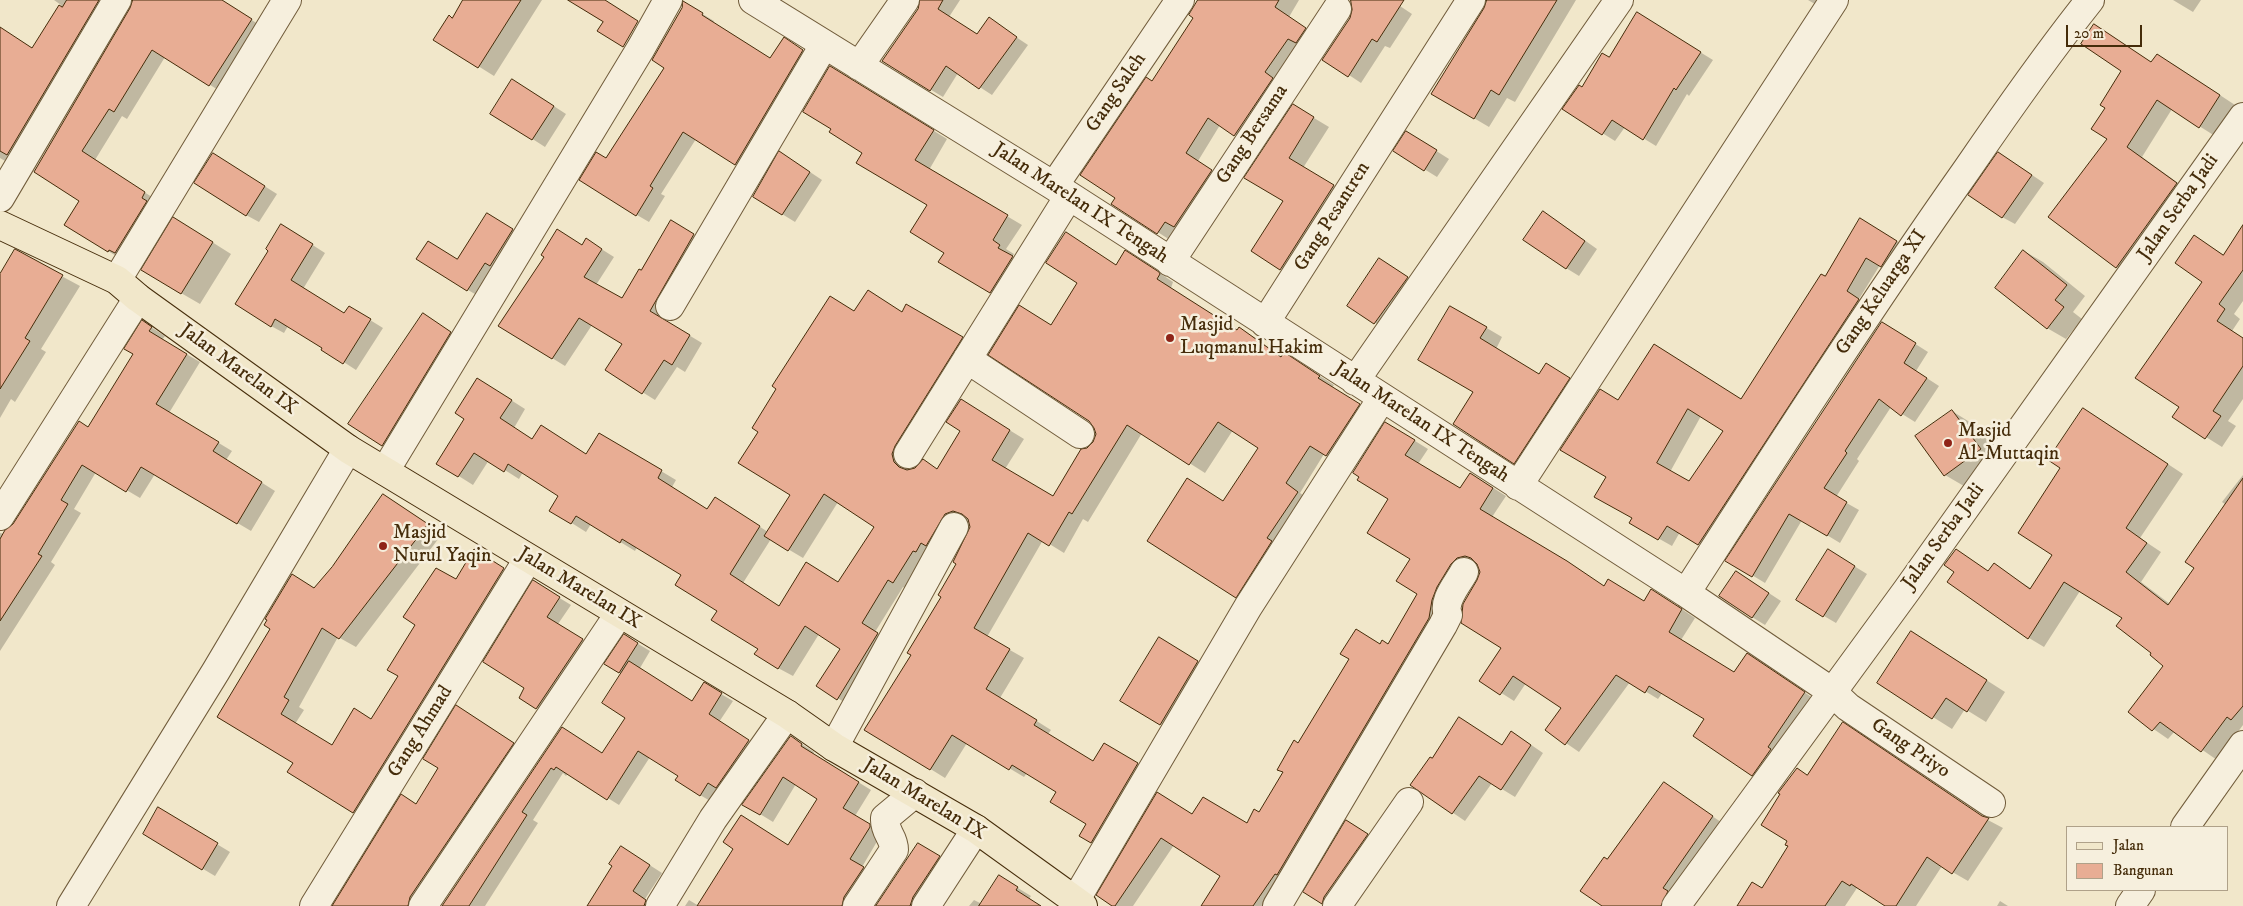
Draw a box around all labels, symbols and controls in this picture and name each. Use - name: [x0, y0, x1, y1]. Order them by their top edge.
- scale bar: [2068, 15, 2144, 47]
- text: 20 m: [2074, 24, 2104, 43]
- street label: Gang Saleh: [1082, 49, 1152, 137]
- street label: Gang Bersama: [1212, 81, 1294, 189]
- street label: Jalan Marelan IX Tengah: [988, 138, 1172, 270]
- street label: Jalan Serba Jadi: [2133, 150, 2225, 266]
- street label: Gang Pesantren: [1290, 158, 1376, 276]
- street label: Gang Keluarga XI: [1831, 226, 1933, 360]
- place label: Masjid Luqmanul Hakim: [1180, 314, 1323, 361]
- street label: Jalan Marelan IX: [174, 319, 302, 421]
- marker: Masjid Luqmanul Hakim: [1164, 332, 1176, 344]
- street label: Jalan Marelan IX Tengah: [1329, 357, 1513, 489]
- place label: Masjid Al-Muttaqin: [1958, 420, 2059, 467]
- marker: Masjid Al-Muttaqin: [1942, 437, 1954, 449]
- street label: Jalan Serba Jadi: [1898, 479, 1990, 595]
- place label: Masjid Nurul Yaqin: [393, 522, 491, 569]
- marker: Masjid Nurul Yaqin: [377, 540, 389, 552]
- street label: Jalan Marelan IX: [513, 543, 645, 635]
- street label: Gang Ahmad: [383, 682, 459, 782]
- street label: Gang Priyo: [1866, 714, 1954, 784]
- street label: Jalan Marelan IX: [858, 754, 990, 846]
- legend: [2066, 826, 2228, 891]
- text: Jalan: [2113, 836, 2144, 855]
- text: Bangunan: [2113, 861, 2173, 880]

